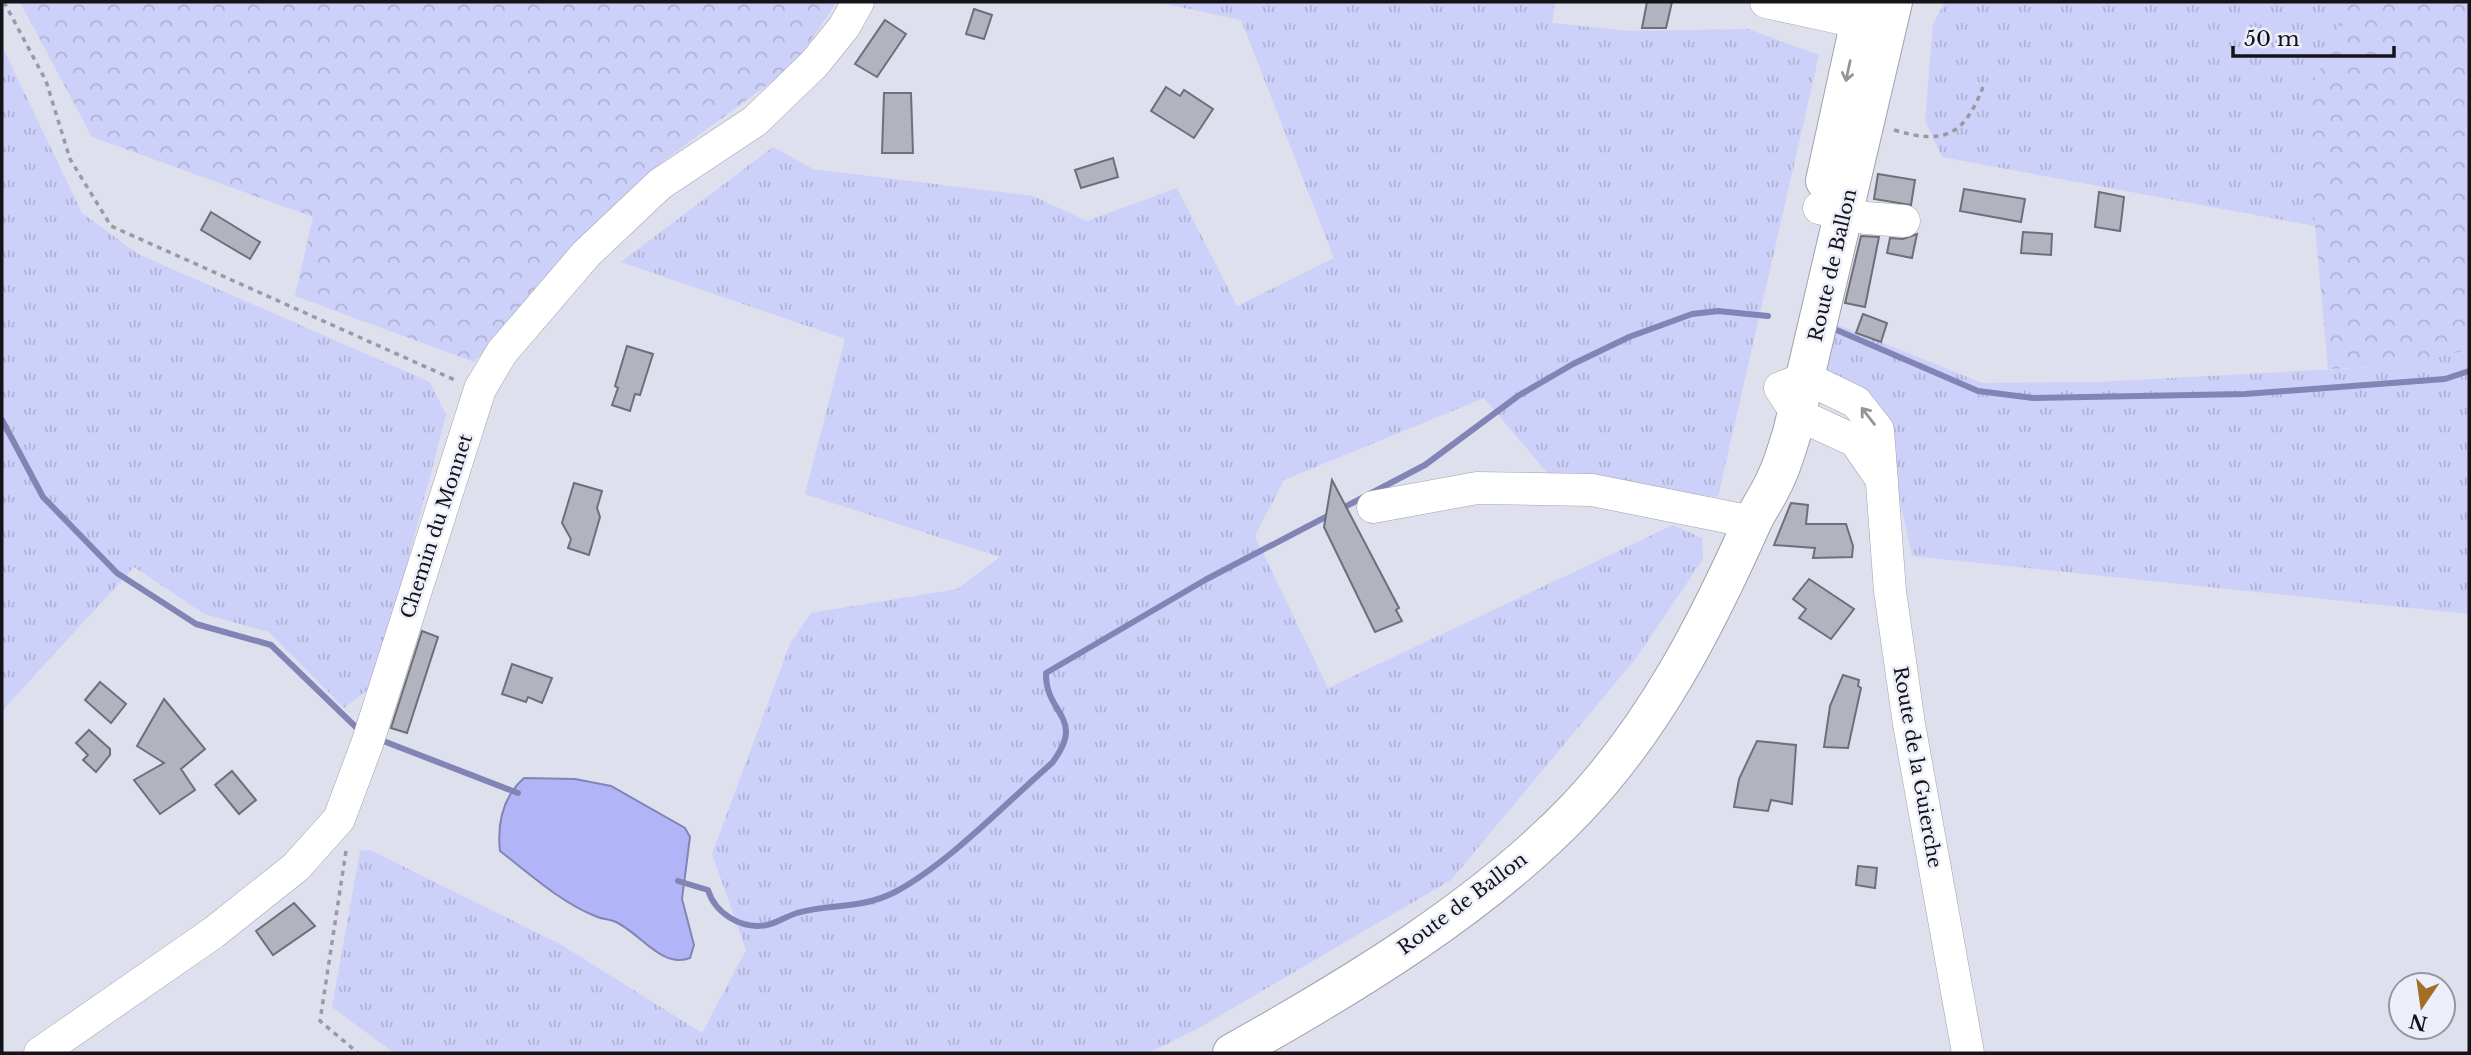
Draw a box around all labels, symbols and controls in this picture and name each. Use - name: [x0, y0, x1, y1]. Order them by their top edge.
- scale bar: [2233, 14, 2394, 58]
- text: 50 m: [2244, 26, 2300, 52]
- one-way arrow: [1840, 59, 1854, 82]
- street label: Route de Ballon: [1804, 187, 1861, 344]
- one-way arrow: [1860, 407, 1875, 425]
- street label: Chemin du Monnet: [396, 430, 477, 621]
- street label: Route de la Guierche: [1888, 665, 1947, 870]
- street label: Route de Ballon: [1393, 847, 1531, 959]
- north arrow: [2387, 971, 2457, 1041]
- text: N: [2407, 1009, 2430, 1035]

